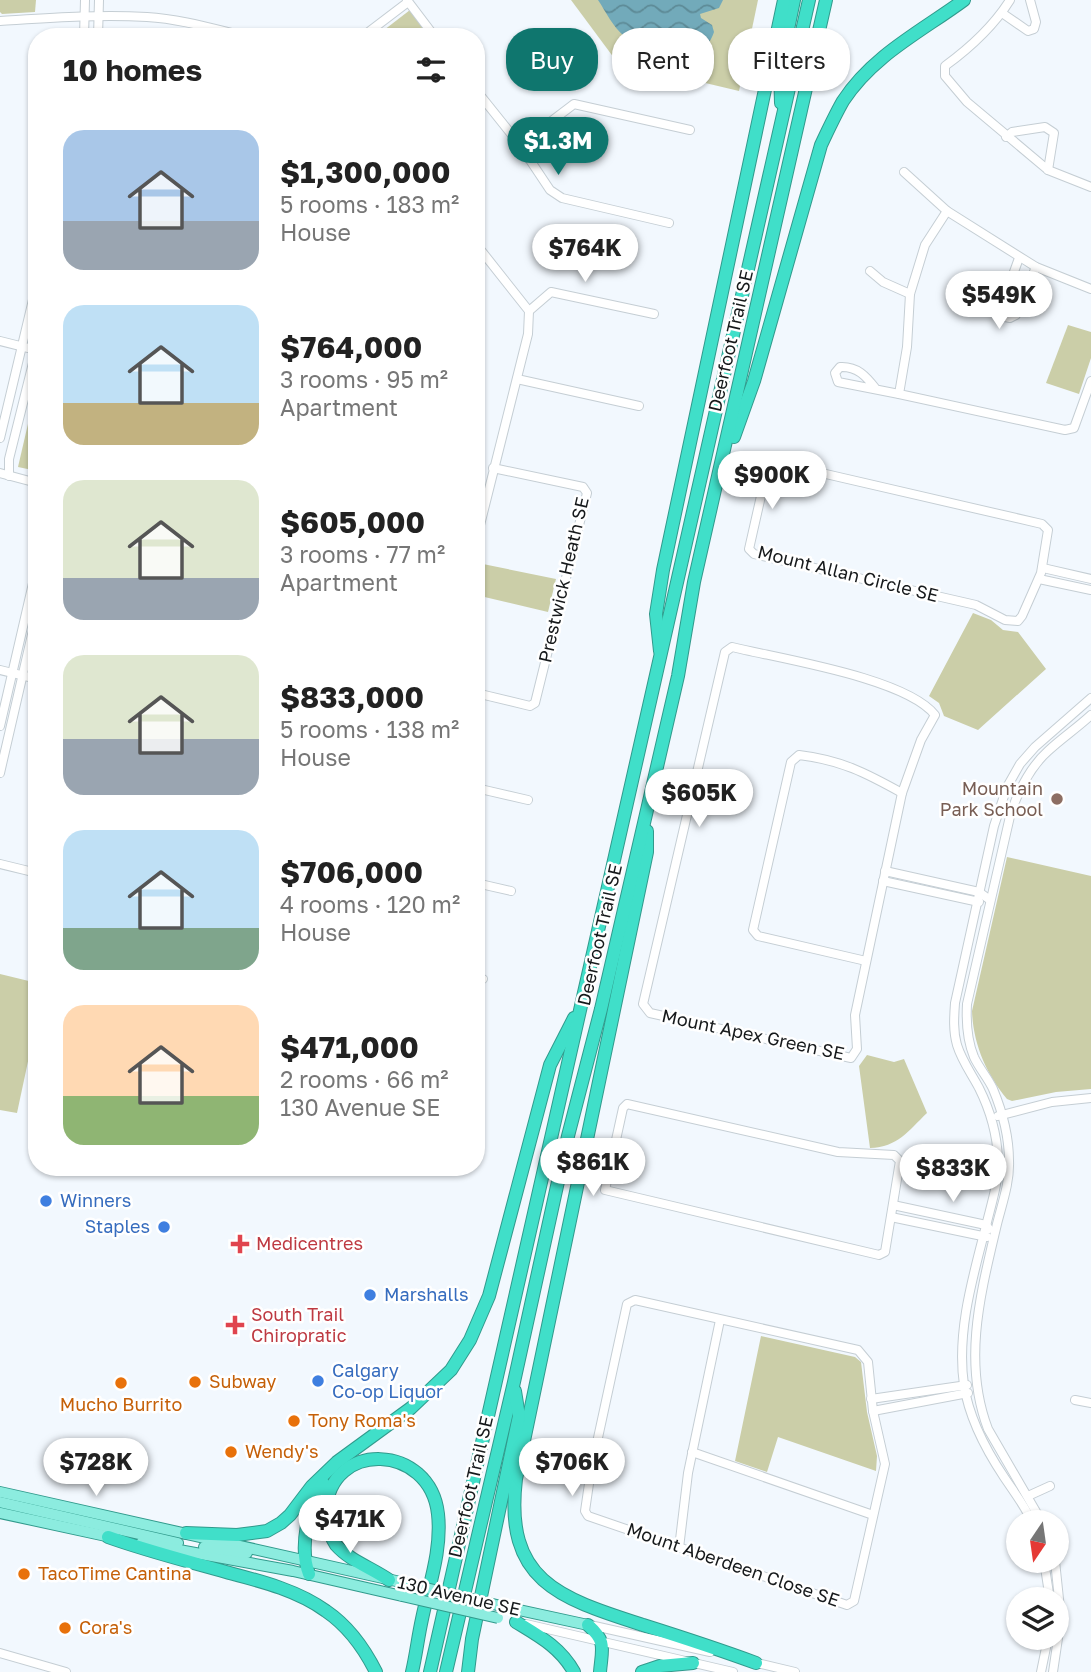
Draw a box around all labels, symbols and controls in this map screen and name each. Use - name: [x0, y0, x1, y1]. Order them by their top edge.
- chip: Buy: [506, 28, 598, 91]
- chip: Rent: [612, 28, 714, 91]
- chip: Filters: [728, 28, 850, 91]
- icon: filters: [412, 51, 450, 89]
- text: 10 homes: [63, 52, 202, 88]
- pin: $1.3M: [509, 118, 607, 177]
- text: $1.3M: [523, 126, 593, 154]
- text: $1,300,000: [280, 154, 451, 190]
- icon: home: [119, 158, 203, 242]
- text: 5 rooms · 183 m²: [280, 190, 459, 218]
- text: House: [280, 218, 351, 246]
- pin: $764K: [536, 224, 634, 284]
- text: $764K: [548, 233, 622, 261]
- street label: Deerfoot Trail SE: [703, 268, 757, 414]
- pin: $549K: [950, 272, 1048, 331]
- text: $549K: [961, 280, 1037, 308]
- text: $764,000: [280, 329, 422, 365]
- icon: home: [119, 333, 203, 417]
- text: 3 rooms · 95 m²: [280, 365, 448, 393]
- text: Apartment: [280, 393, 398, 421]
- pin: $900K: [723, 452, 821, 511]
- text: $900K: [734, 460, 810, 488]
- street label: Prestwick Heath SE: [533, 495, 593, 665]
- text: $605,000: [280, 504, 425, 540]
- icon: home: [119, 508, 203, 592]
- text: 3 rooms · 77 m²: [280, 540, 445, 568]
- street label: Mount Allan Circle SE: [756, 540, 941, 606]
- text: Apartment: [280, 568, 398, 596]
- text: $833,000: [280, 679, 424, 715]
- icon: home: [119, 683, 203, 767]
- text: 5 rooms · 138 m²: [280, 715, 459, 743]
- text: House: [280, 743, 351, 771]
- pin: $605K: [650, 770, 748, 829]
- place label: Mountain Park School: [940, 777, 1043, 820]
- text: $605K: [661, 778, 737, 806]
- marker: Mountain Park School: [1049, 791, 1065, 807]
- text: $706,000: [280, 854, 423, 890]
- icon: home: [119, 858, 203, 942]
- street label: Deerfoot Trail SE: [572, 862, 626, 1008]
- text: 4 rooms · 120 m²: [280, 890, 460, 918]
- text: House: [280, 918, 351, 946]
- street label: Mount Apex Green SE: [660, 1004, 846, 1064]
- text: $471,000: [280, 1029, 419, 1065]
- icon: home: [119, 1033, 203, 1117]
- text: 2 rooms · 66 m²: [280, 1065, 449, 1093]
- text: 130 Avenue SE: [280, 1093, 440, 1121]
- pin: $861K: [544, 1138, 642, 1198]
- pin: $833K: [904, 1144, 1002, 1204]
- text: $861K: [556, 1147, 630, 1175]
- text: $833K: [916, 1153, 990, 1181]
- place label: Winners: [60, 1189, 131, 1211]
- marker: Winners: [38, 1193, 54, 1209]
- place label: Staples: [85, 1215, 150, 1237]
- marker: Staples: [156, 1219, 172, 1235]
- place label: Medicentres: [256, 1232, 363, 1254]
- marker: Medicentres: [230, 1234, 250, 1254]
- place label: Marshalls: [384, 1283, 469, 1305]
- marker: Marshalls: [362, 1287, 378, 1303]
- place label: South Trail Chiropratic: [251, 1303, 347, 1346]
- marker: South Trail Chiropratic: [225, 1315, 245, 1335]
- place label: Calgary Co-op Liquor: [332, 1359, 443, 1402]
- place label: Subway: [209, 1370, 276, 1392]
- marker: Calgary Co-op Liquor: [310, 1373, 326, 1389]
- marker: Subway: [187, 1374, 203, 1390]
- marker: Mucho Burrito: [113, 1375, 129, 1391]
- place label: Mucho Burrito: [60, 1393, 182, 1415]
- place label: Tony Roma's: [308, 1409, 416, 1431]
- marker: Tony Roma's: [286, 1413, 302, 1429]
- street label: Deerfoot Trail SE: [443, 1414, 497, 1560]
- pin: $728K: [47, 1438, 145, 1498]
- pin: $706K: [523, 1438, 621, 1498]
- place label: Wendy's: [245, 1440, 318, 1462]
- marker: Wendy's: [223, 1444, 239, 1460]
- text: $728K: [59, 1447, 133, 1475]
- text: $706K: [535, 1447, 609, 1475]
- pin: $471K: [301, 1496, 399, 1555]
- text: $471K: [315, 1504, 385, 1532]
- north arrow: [1006, 1510, 1069, 1573]
- map controls: [1006, 1510, 1069, 1650]
- street label: Mount Aberdeen Close SE: [624, 1517, 842, 1611]
- place label: TacoTime Cantina: [38, 1562, 192, 1584]
- marker: TacoTime Cantina: [16, 1566, 32, 1582]
- street label: 130 Avenue SE: [396, 1570, 523, 1620]
- button: layers: [1006, 1587, 1069, 1650]
- place label: Cora's: [79, 1616, 132, 1638]
- marker: Cora's: [57, 1620, 73, 1636]

